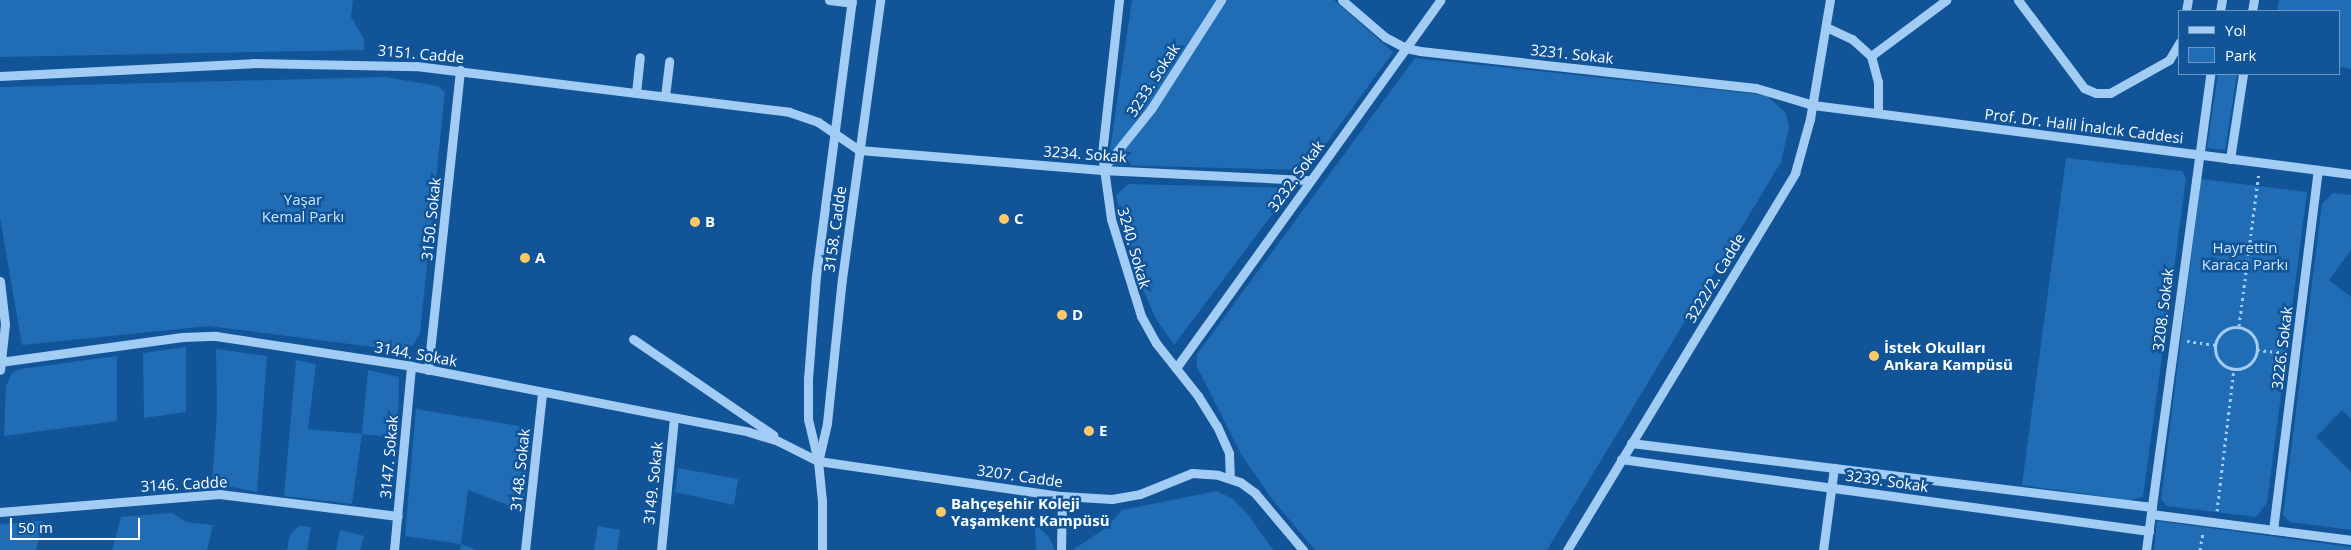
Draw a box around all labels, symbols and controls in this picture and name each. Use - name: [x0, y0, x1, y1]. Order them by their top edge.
- legend: [2178, 10, 2341, 75]
- text: Yol: [2225, 20, 2246, 40]
- street label: 3233. Sokak: [1123, 40, 1183, 120]
- street label: 3151. Cadde: [377, 41, 465, 67]
- street label: 3231. Sokak: [1530, 41, 1614, 67]
- text: Park: [2225, 45, 2256, 65]
- street label: Prof. Dr. Halil İnalcık Caddesi: [1983, 105, 2185, 147]
- street label: 3232. Sokak: [1264, 137, 1328, 215]
- street label: 3234. Sokak: [1043, 142, 1127, 166]
- street label: 3150. Sokak: [418, 177, 444, 261]
- street label: 3158. Cadde: [820, 185, 850, 273]
- park label: Yaşar Kemal Parkı: [262, 190, 344, 225]
- street label: 3240. Sokak: [1114, 205, 1154, 291]
- place label: C: [1014, 210, 1024, 228]
- place label: B: [705, 213, 715, 231]
- marker: C: [998, 213, 1010, 225]
- marker: B: [689, 216, 701, 228]
- street label: 3222/2. Cadde: [1681, 230, 1749, 326]
- park label: Hayrettin Karaca Parkı: [2202, 238, 2288, 273]
- place label: A: [535, 249, 545, 267]
- marker: A: [519, 252, 531, 264]
- street label: 3208. Sokak: [2149, 267, 2177, 353]
- street label: 3226. Sokak: [2268, 305, 2296, 391]
- place label: D: [1072, 306, 1083, 324]
- marker: D: [1056, 309, 1068, 321]
- street label: 3144. Sokak: [373, 338, 459, 370]
- place label: İstek Okulları Ankara Kampüsü: [1884, 338, 2013, 373]
- marker: İstek Okulları Ankara Kampüsü: [1868, 350, 1880, 362]
- street label: 3147. Sokak: [376, 415, 402, 499]
- place label: E: [1099, 422, 1107, 440]
- marker: E: [1083, 425, 1095, 437]
- street label: 3148. Sokak: [507, 428, 533, 512]
- street label: 3149. Sokak: [640, 441, 666, 525]
- street label: 3207. Cadde: [976, 461, 1064, 491]
- street label: 3239. Sokak: [1844, 466, 1930, 496]
- street label: 3146. Cadde: [140, 473, 228, 495]
- place label: Bahçeşehir Koleji Yaşamkent Kampüsü: [951, 494, 1110, 529]
- marker: Bahçeşehir Koleji Yaşamkent Kampüsü: [935, 506, 947, 518]
- scale bar: [12, 508, 142, 540]
- text: 50 m: [18, 517, 53, 537]

